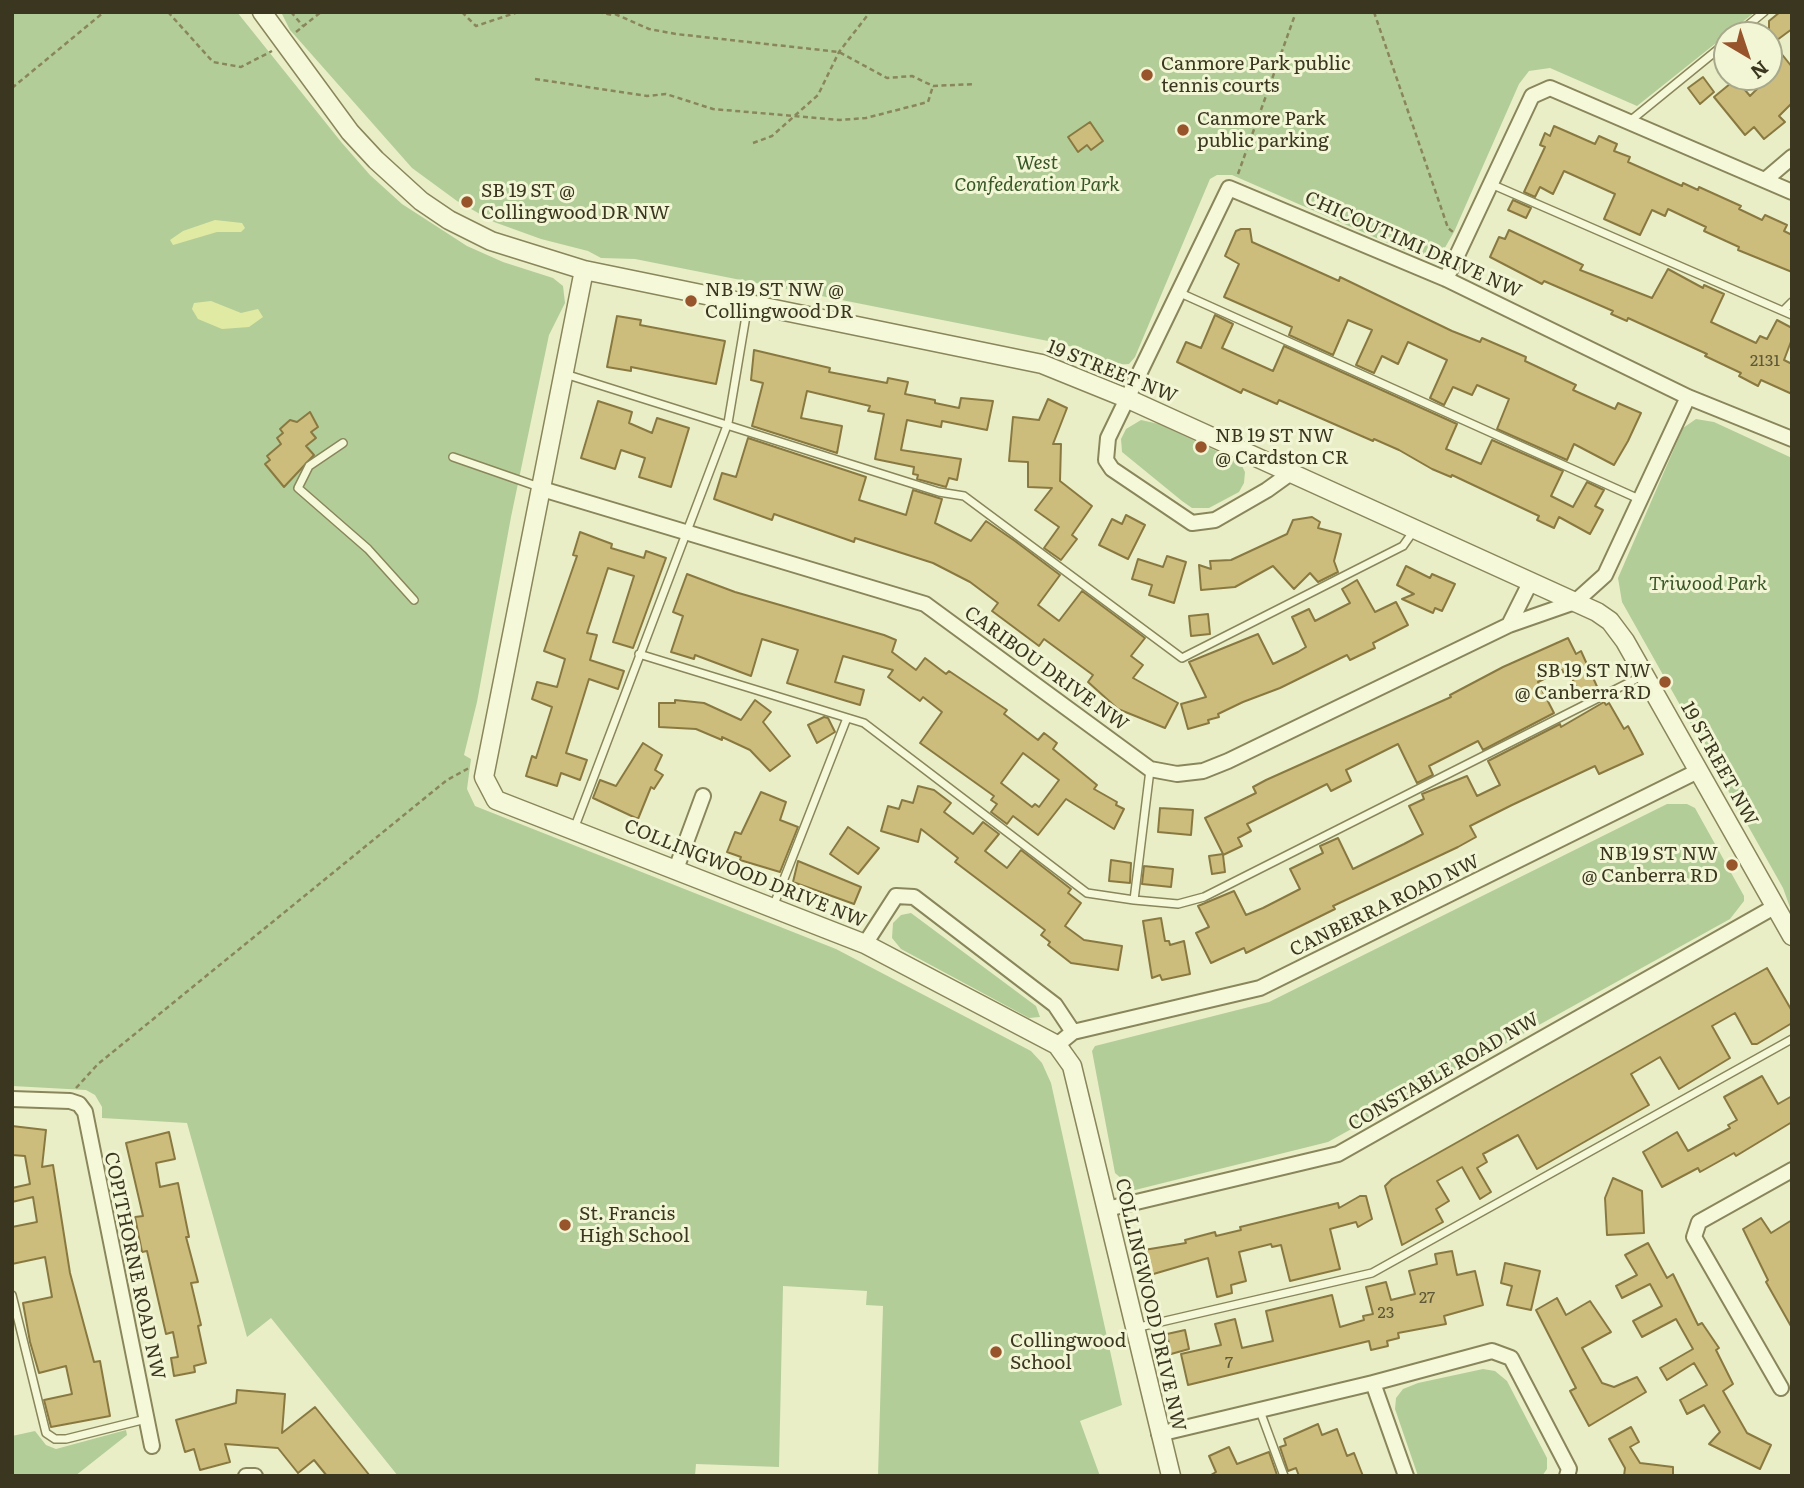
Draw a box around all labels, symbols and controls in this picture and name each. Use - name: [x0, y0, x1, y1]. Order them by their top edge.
- north arrow: [1713, 21, 1783, 91]
- place label: Canmore Park public tennis courts: [1161, 53, 1350, 97]
- text: N: [1745, 55, 1775, 87]
- marker: Canmore Park public tennis courts: [1139, 67, 1155, 83]
- place label: Canmore Park public parking: [1197, 108, 1329, 152]
- marker: Canmore Park public parking: [1175, 122, 1191, 138]
- park label: West Confederation Park: [954, 152, 1120, 196]
- place label: SB 19 ST @ Collingwood DR NW: [481, 180, 670, 224]
- street label: CHICOUTIMI DRIVE NW: [1301, 187, 1525, 303]
- marker: SB 19 ST @ Collingwood DR NW: [459, 194, 475, 210]
- place label: NB 19 ST NW @ Collingwood DR: [705, 279, 853, 323]
- marker: NB 19 ST NW @ Collingwood DR: [683, 293, 699, 309]
- street label: 19 STREET NW: [1044, 336, 1180, 408]
- house number: 2131: [1750, 351, 1780, 371]
- place label: NB 19 ST NW @ Cardston CR: [1215, 425, 1349, 469]
- marker: NB 19 ST NW @ Cardston CR: [1193, 439, 1209, 455]
- park label: Triwood Park: [1649, 573, 1767, 595]
- street label: CARIBOU DRIVE NW: [960, 602, 1132, 736]
- place label: SB 19 ST NW @ Canberra RD: [1514, 660, 1651, 704]
- marker: SB 19 ST NW @ Canberra RD: [1657, 674, 1673, 690]
- street label: 19 STREET NW: [1675, 698, 1763, 830]
- street label: COLLINGWOOD DRIVE NW: [621, 815, 869, 933]
- place label: NB 19 ST NW @ Canberra RD: [1581, 843, 1718, 887]
- street label: CANBERRA ROAD NW: [1286, 850, 1484, 962]
- marker: NB 19 ST NW @ Canberra RD: [1724, 857, 1740, 873]
- street label: CONSTABLE ROAD NW: [1345, 1008, 1543, 1136]
- street label: COPITHORNE ROAD NW: [99, 1150, 169, 1382]
- street label: COLLINGWOOD DRIVE NW: [1110, 1176, 1190, 1434]
- place label: St. Francis High School: [579, 1203, 690, 1247]
- marker: St. Francis High School: [557, 1217, 573, 1233]
- house number: 27: [1419, 1288, 1435, 1308]
- house number: 23: [1378, 1303, 1394, 1323]
- place label: Collingwood School: [1010, 1330, 1126, 1374]
- marker: Collingwood School: [988, 1344, 1004, 1360]
- house number: 7: [1225, 1353, 1233, 1373]

